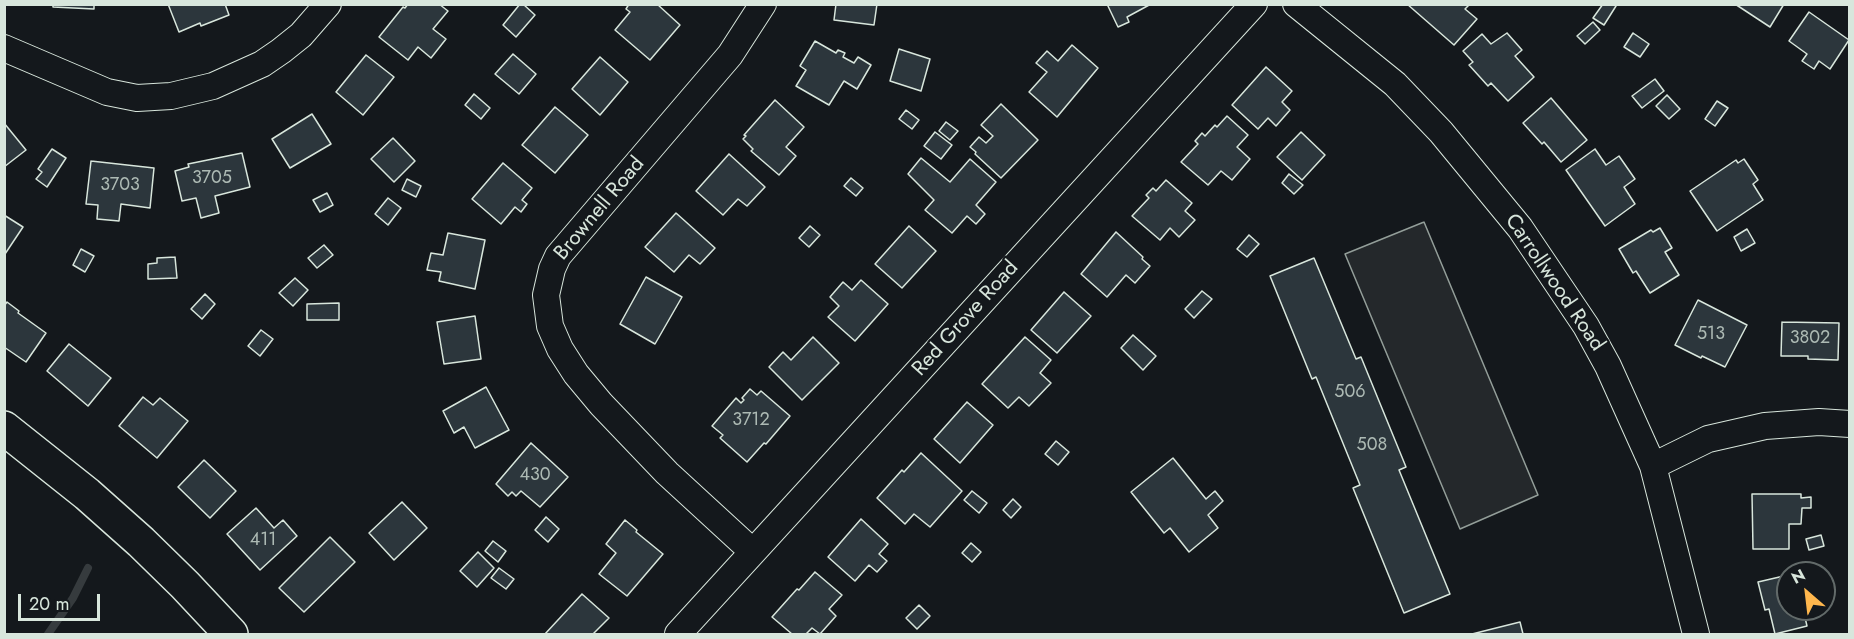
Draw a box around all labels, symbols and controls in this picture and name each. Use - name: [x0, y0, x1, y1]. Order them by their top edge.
- street label: Brownell Road: [549, 152, 651, 266]
- house number: 3705: [192, 168, 232, 190]
- house number: 3703: [100, 175, 140, 197]
- street label: Carrollwood Road: [1499, 210, 1609, 356]
- street label: Red Grove Road: [908, 256, 1024, 382]
- house number: 513: [1697, 324, 1725, 346]
- house number: 3802: [1790, 328, 1830, 350]
- house number: 506: [1334, 382, 1366, 404]
- house number: 3712: [732, 410, 770, 432]
- house number: 508: [1357, 435, 1387, 457]
- house number: 430: [519, 465, 551, 487]
- house number: 411: [250, 530, 276, 552]
- north arrow: [1776, 561, 1836, 621]
- text: N: [1787, 563, 1809, 590]
- scale bar: [21, 582, 104, 620]
- text: 20 m: [29, 591, 69, 617]

